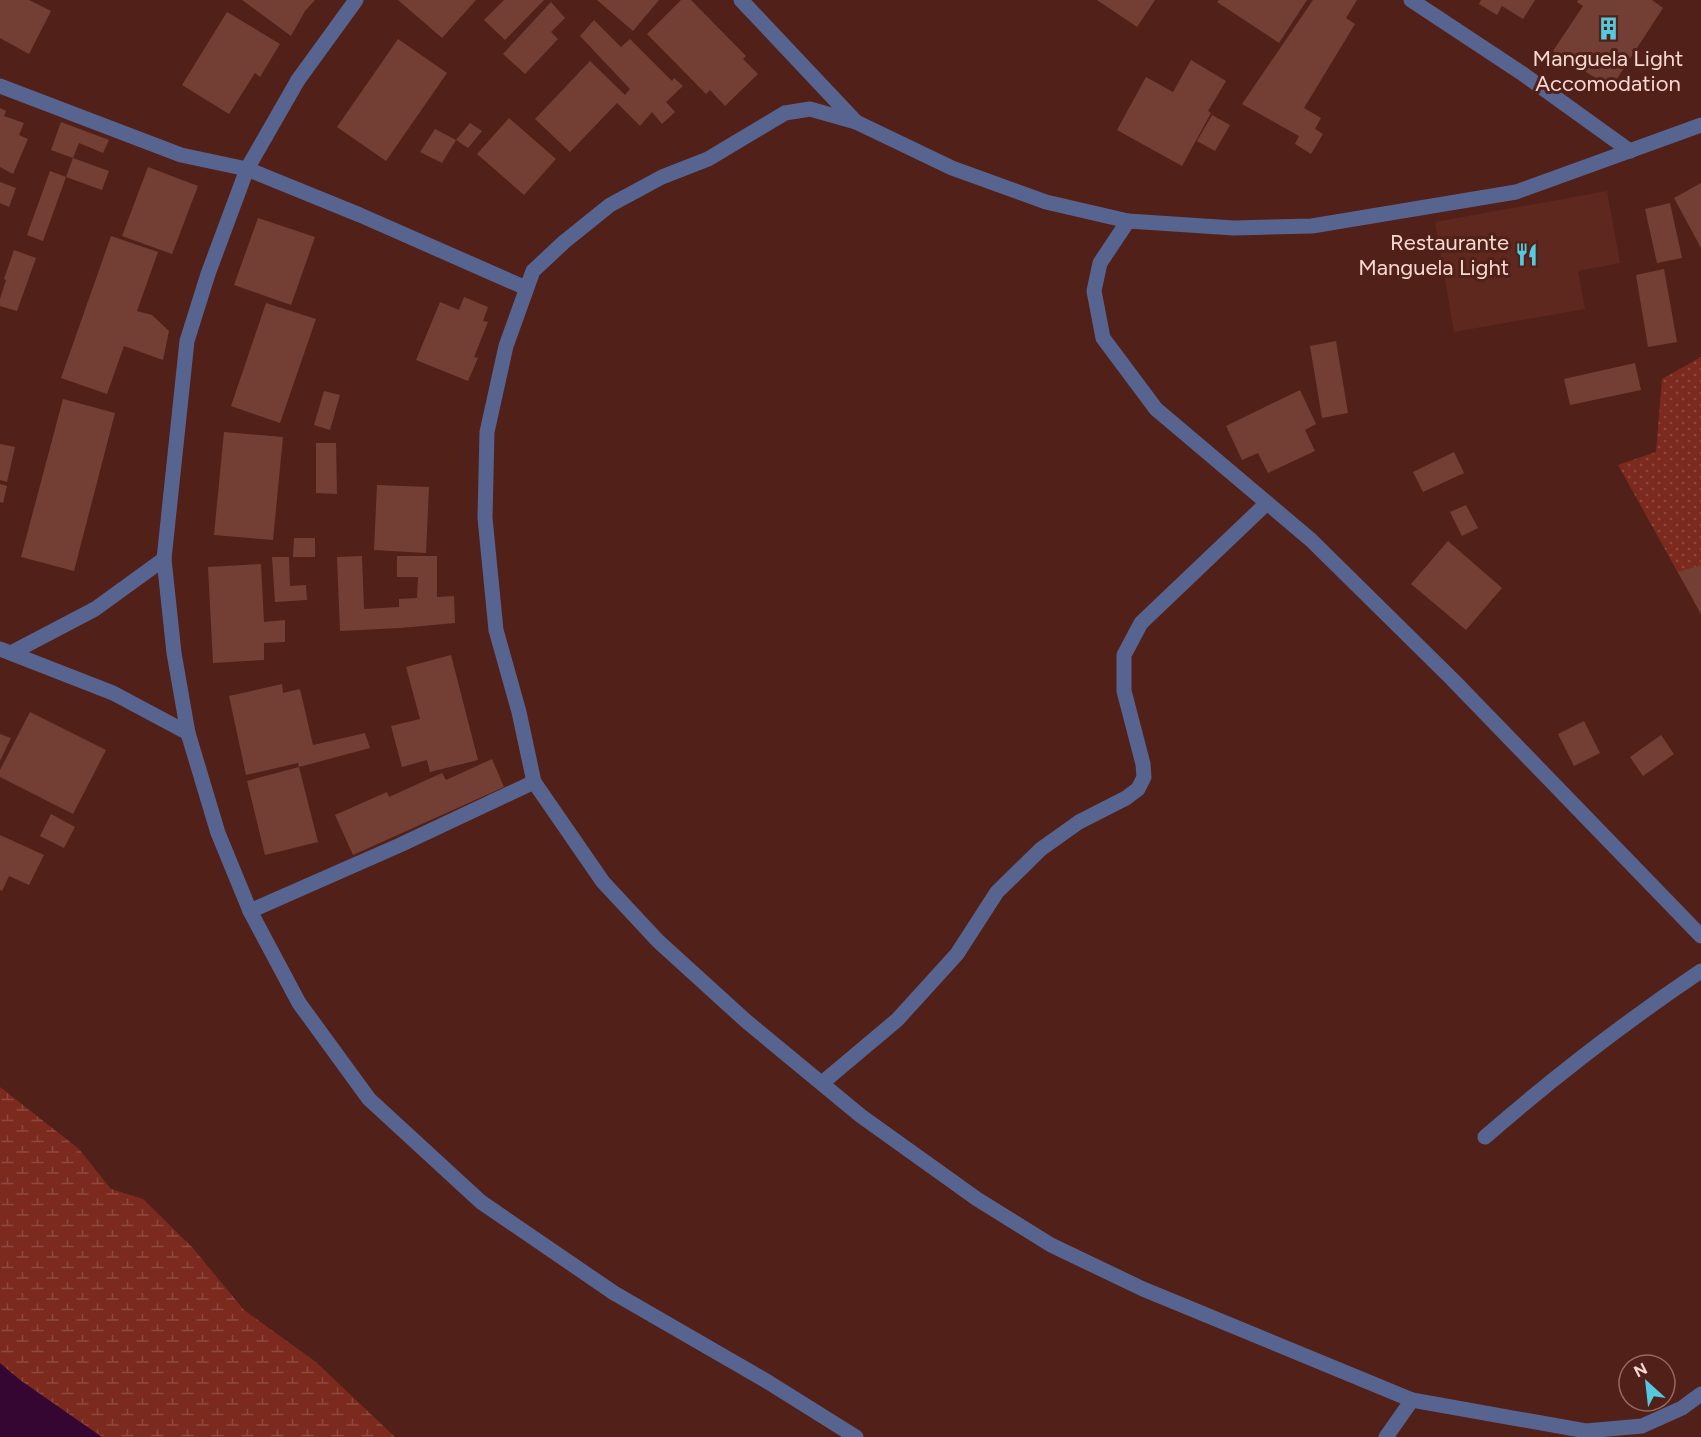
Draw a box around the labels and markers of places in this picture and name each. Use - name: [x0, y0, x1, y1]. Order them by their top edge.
- building icon: Manguela Light Accomodation: [1595, 16, 1621, 42]
- place label: Manguela Light Accomodation: [1533, 45, 1683, 97]
- place label: Restaurante Manguela Light: [1358, 229, 1509, 281]
- restaurant icon: Restaurante Manguela Light: [1514, 242, 1540, 268]

